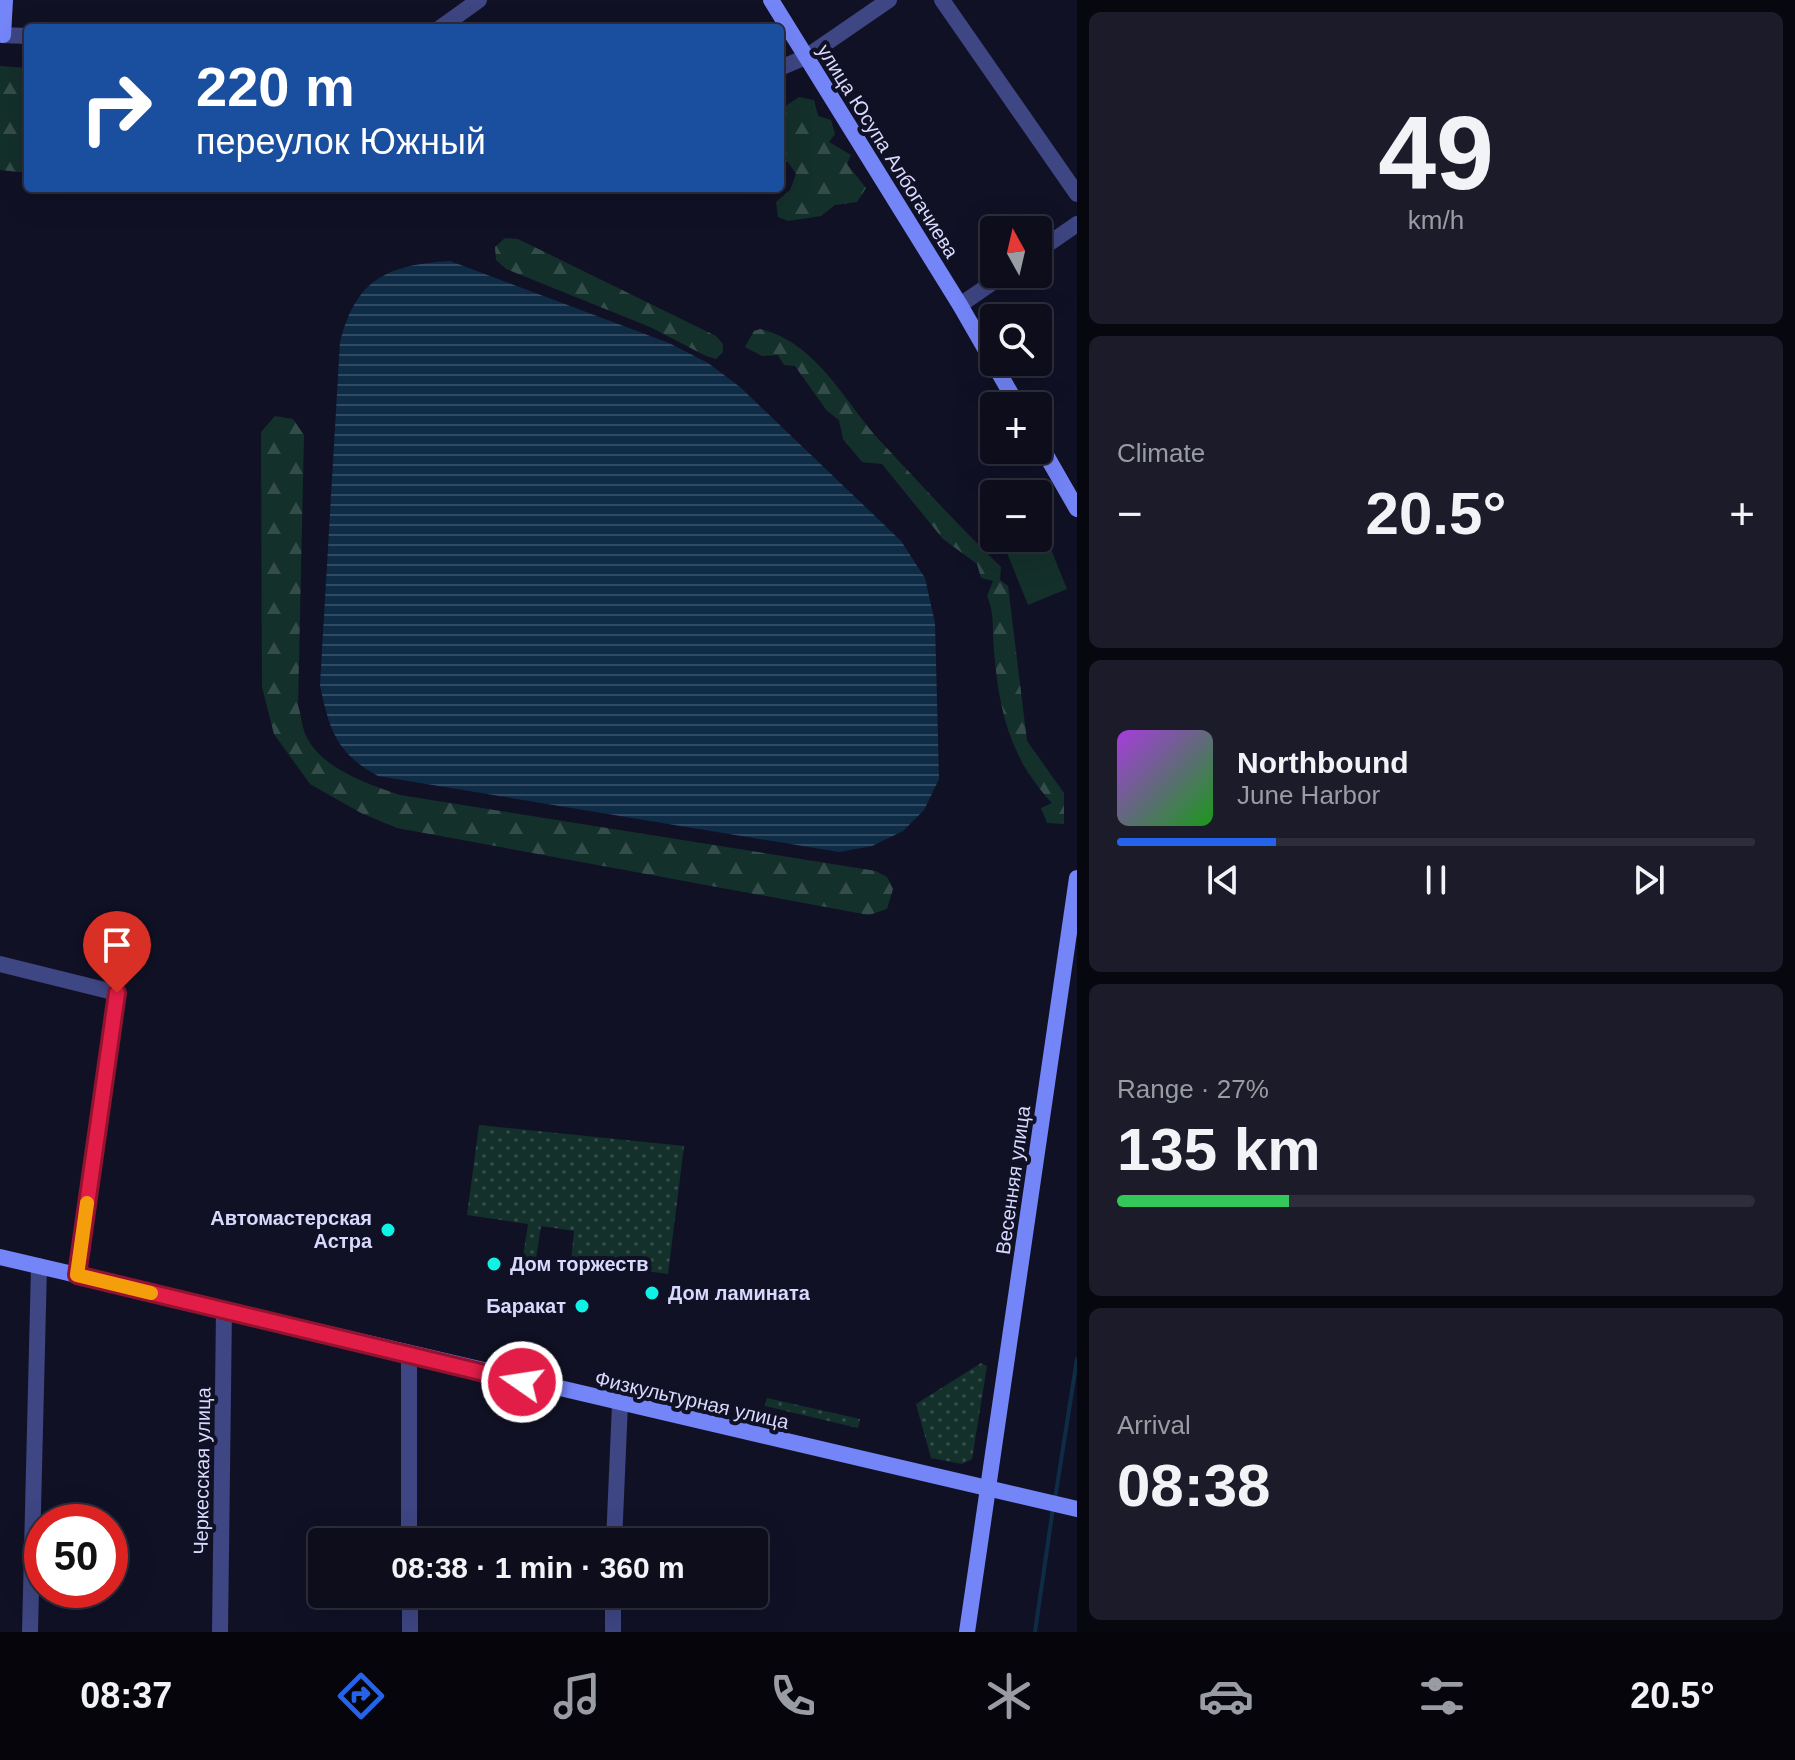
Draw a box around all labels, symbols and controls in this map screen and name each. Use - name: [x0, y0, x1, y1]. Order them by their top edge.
- street label: улица Юсупа Албогачиева: [813, 40, 963, 263]
- text: 220 m: [196, 55, 355, 118]
- icon: right: [64, 56, 168, 160]
- text: 49: [1378, 95, 1494, 211]
- text: переулок Южный: [196, 121, 486, 162]
- text: km/h: [1408, 205, 1464, 235]
- north arrow: [980, 216, 1052, 288]
- map controls: [980, 216, 1052, 552]
- button: search: [980, 304, 1052, 376]
- button: +: [980, 392, 1052, 464]
- text: Climate: [1117, 438, 1205, 468]
- button: −: [980, 480, 1052, 552]
- text: 20.5°: [1366, 480, 1506, 547]
- text: −: [1117, 489, 1143, 538]
- text: +: [1729, 489, 1755, 538]
- text: Northbound: [1237, 746, 1409, 779]
- text: June Harbor: [1237, 780, 1380, 810]
- icon: previous: [1201, 858, 1245, 902]
- icon: pause: [1414, 858, 1458, 902]
- icon: next: [1627, 858, 1671, 902]
- pin: [83, 911, 151, 993]
- icon: arrive: [95, 923, 139, 967]
- text: Range · 27%: [1117, 1074, 1269, 1104]
- street label: Весенняя улица: [992, 1103, 1034, 1256]
- text: 135 km: [1117, 1116, 1321, 1183]
- place label: Автомастерская Астра: [210, 1207, 373, 1252]
- marker: Автомастерская Астра: [379, 1221, 397, 1239]
- place label: Дом торжеств: [510, 1253, 649, 1275]
- marker: Дом торжеств: [485, 1255, 503, 1273]
- place label: Дом ламината: [668, 1282, 811, 1304]
- marker: Дом ламината: [643, 1284, 661, 1302]
- place label: Баракат: [486, 1295, 566, 1317]
- marker: Баракат: [573, 1297, 591, 1315]
- position arrow: [480, 1340, 564, 1424]
- street label: Физкультурная улица: [593, 1367, 792, 1433]
- street label: Черкесская улица: [190, 1386, 214, 1555]
- text: Arrival: [1117, 1410, 1191, 1440]
- text: 08:38: [1117, 1452, 1270, 1519]
- speed limit sign: 50: [24, 1504, 128, 1608]
- text: 08:38 · 1 min · 360 m: [391, 1551, 685, 1584]
- icon: directions: [333, 1668, 389, 1724]
- icon: music: [549, 1668, 605, 1724]
- icon: phone: [765, 1668, 821, 1724]
- icon: climate: [981, 1668, 1037, 1724]
- icon: car: [1198, 1668, 1254, 1724]
- icon: filters: [1414, 1668, 1470, 1724]
- text: 08:37: [80, 1675, 172, 1716]
- text: 20.5°: [1630, 1675, 1715, 1716]

